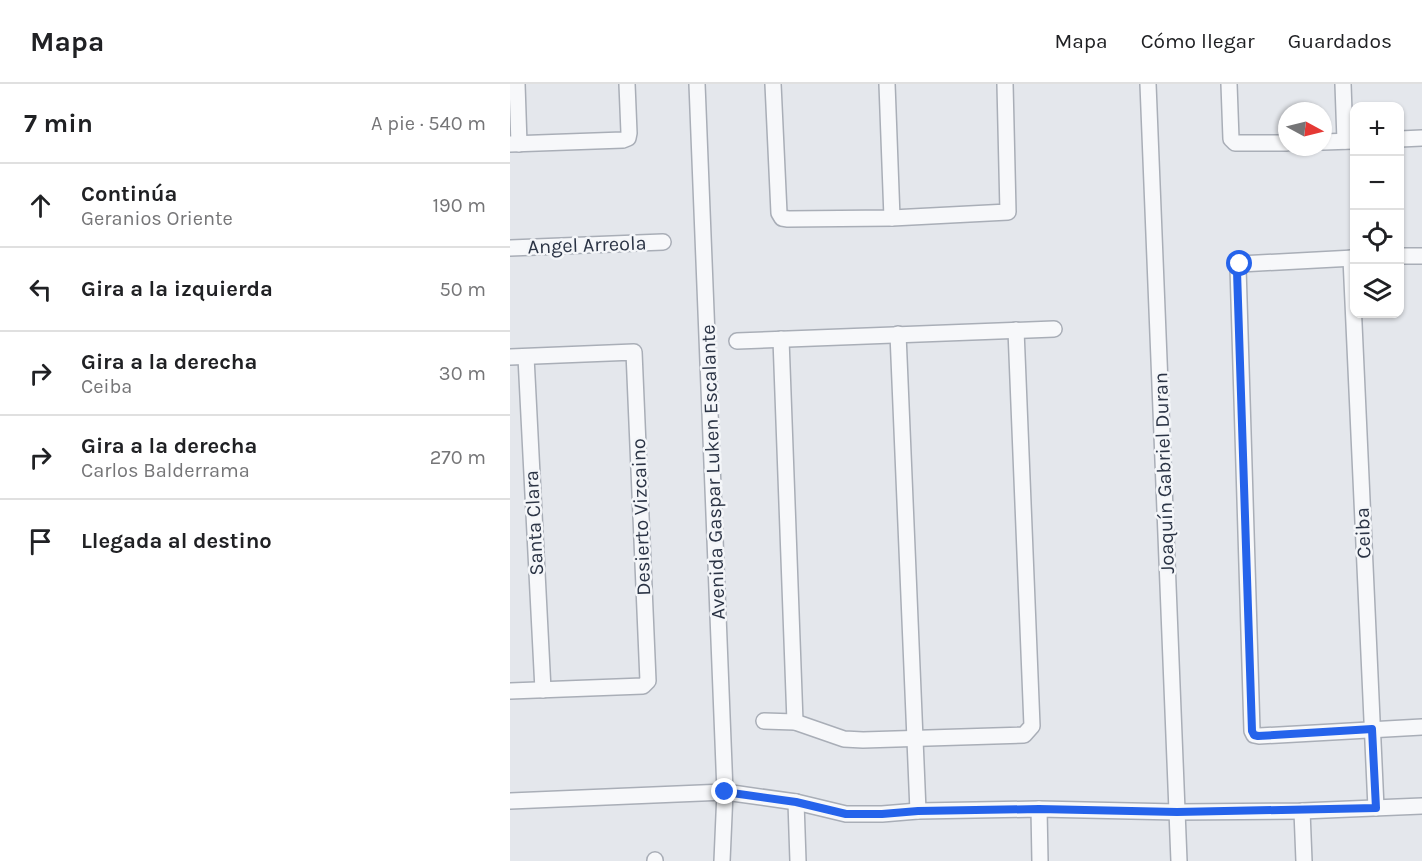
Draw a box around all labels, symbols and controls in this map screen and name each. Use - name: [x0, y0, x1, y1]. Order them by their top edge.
- text: Mapa: [30, 25, 104, 58]
- text: Mapa: [1054, 29, 1108, 53]
- text: Cómo llegar: [1141, 29, 1255, 53]
- text: Guardados: [1288, 29, 1392, 53]
- north arrow: [1278, 102, 1332, 156]
- map controls: [1350, 102, 1404, 318]
- button: +: [1350, 102, 1404, 156]
- text: 7 min: [24, 108, 93, 139]
- text: A pie · 540 m: [371, 112, 486, 135]
- button: −: [1350, 156, 1404, 210]
- text: Continúa: [81, 181, 177, 207]
- icon: ahead: [24, 189, 57, 222]
- text: 190 m: [432, 194, 486, 217]
- text: Geranios Oriente: [81, 207, 233, 230]
- button: locate: [1350, 210, 1404, 264]
- street label: Angel Arreola: [527, 231, 647, 259]
- route start: [1226, 250, 1252, 276]
- button: layers: [1350, 264, 1404, 318]
- icon: left: [24, 273, 57, 306]
- text: Gira a la izquierda: [81, 276, 273, 302]
- text: 50 m: [439, 278, 486, 301]
- street label: Avenida Gaspar Luken Escalante: [696, 324, 730, 620]
- text: Gira a la derecha: [81, 349, 257, 375]
- icon: right: [24, 357, 57, 390]
- text: 30 m: [439, 362, 486, 385]
- street label: Joaquín Gabriel Duran: [1149, 372, 1179, 574]
- text: Ceiba: [81, 375, 132, 398]
- text: Gira a la derecha: [81, 433, 257, 459]
- street label: Desierto Vizcaino: [627, 438, 655, 596]
- icon: right: [24, 441, 57, 474]
- text: 270 m: [430, 446, 486, 469]
- text: Carlos Balderrama: [81, 459, 250, 482]
- street label: Santa Clara: [520, 470, 548, 576]
- street label: Ceiba: [1351, 507, 1375, 559]
- icon: arrive: [24, 525, 57, 558]
- text: Llegada al destino: [81, 528, 272, 554]
- route end: [711, 778, 737, 804]

